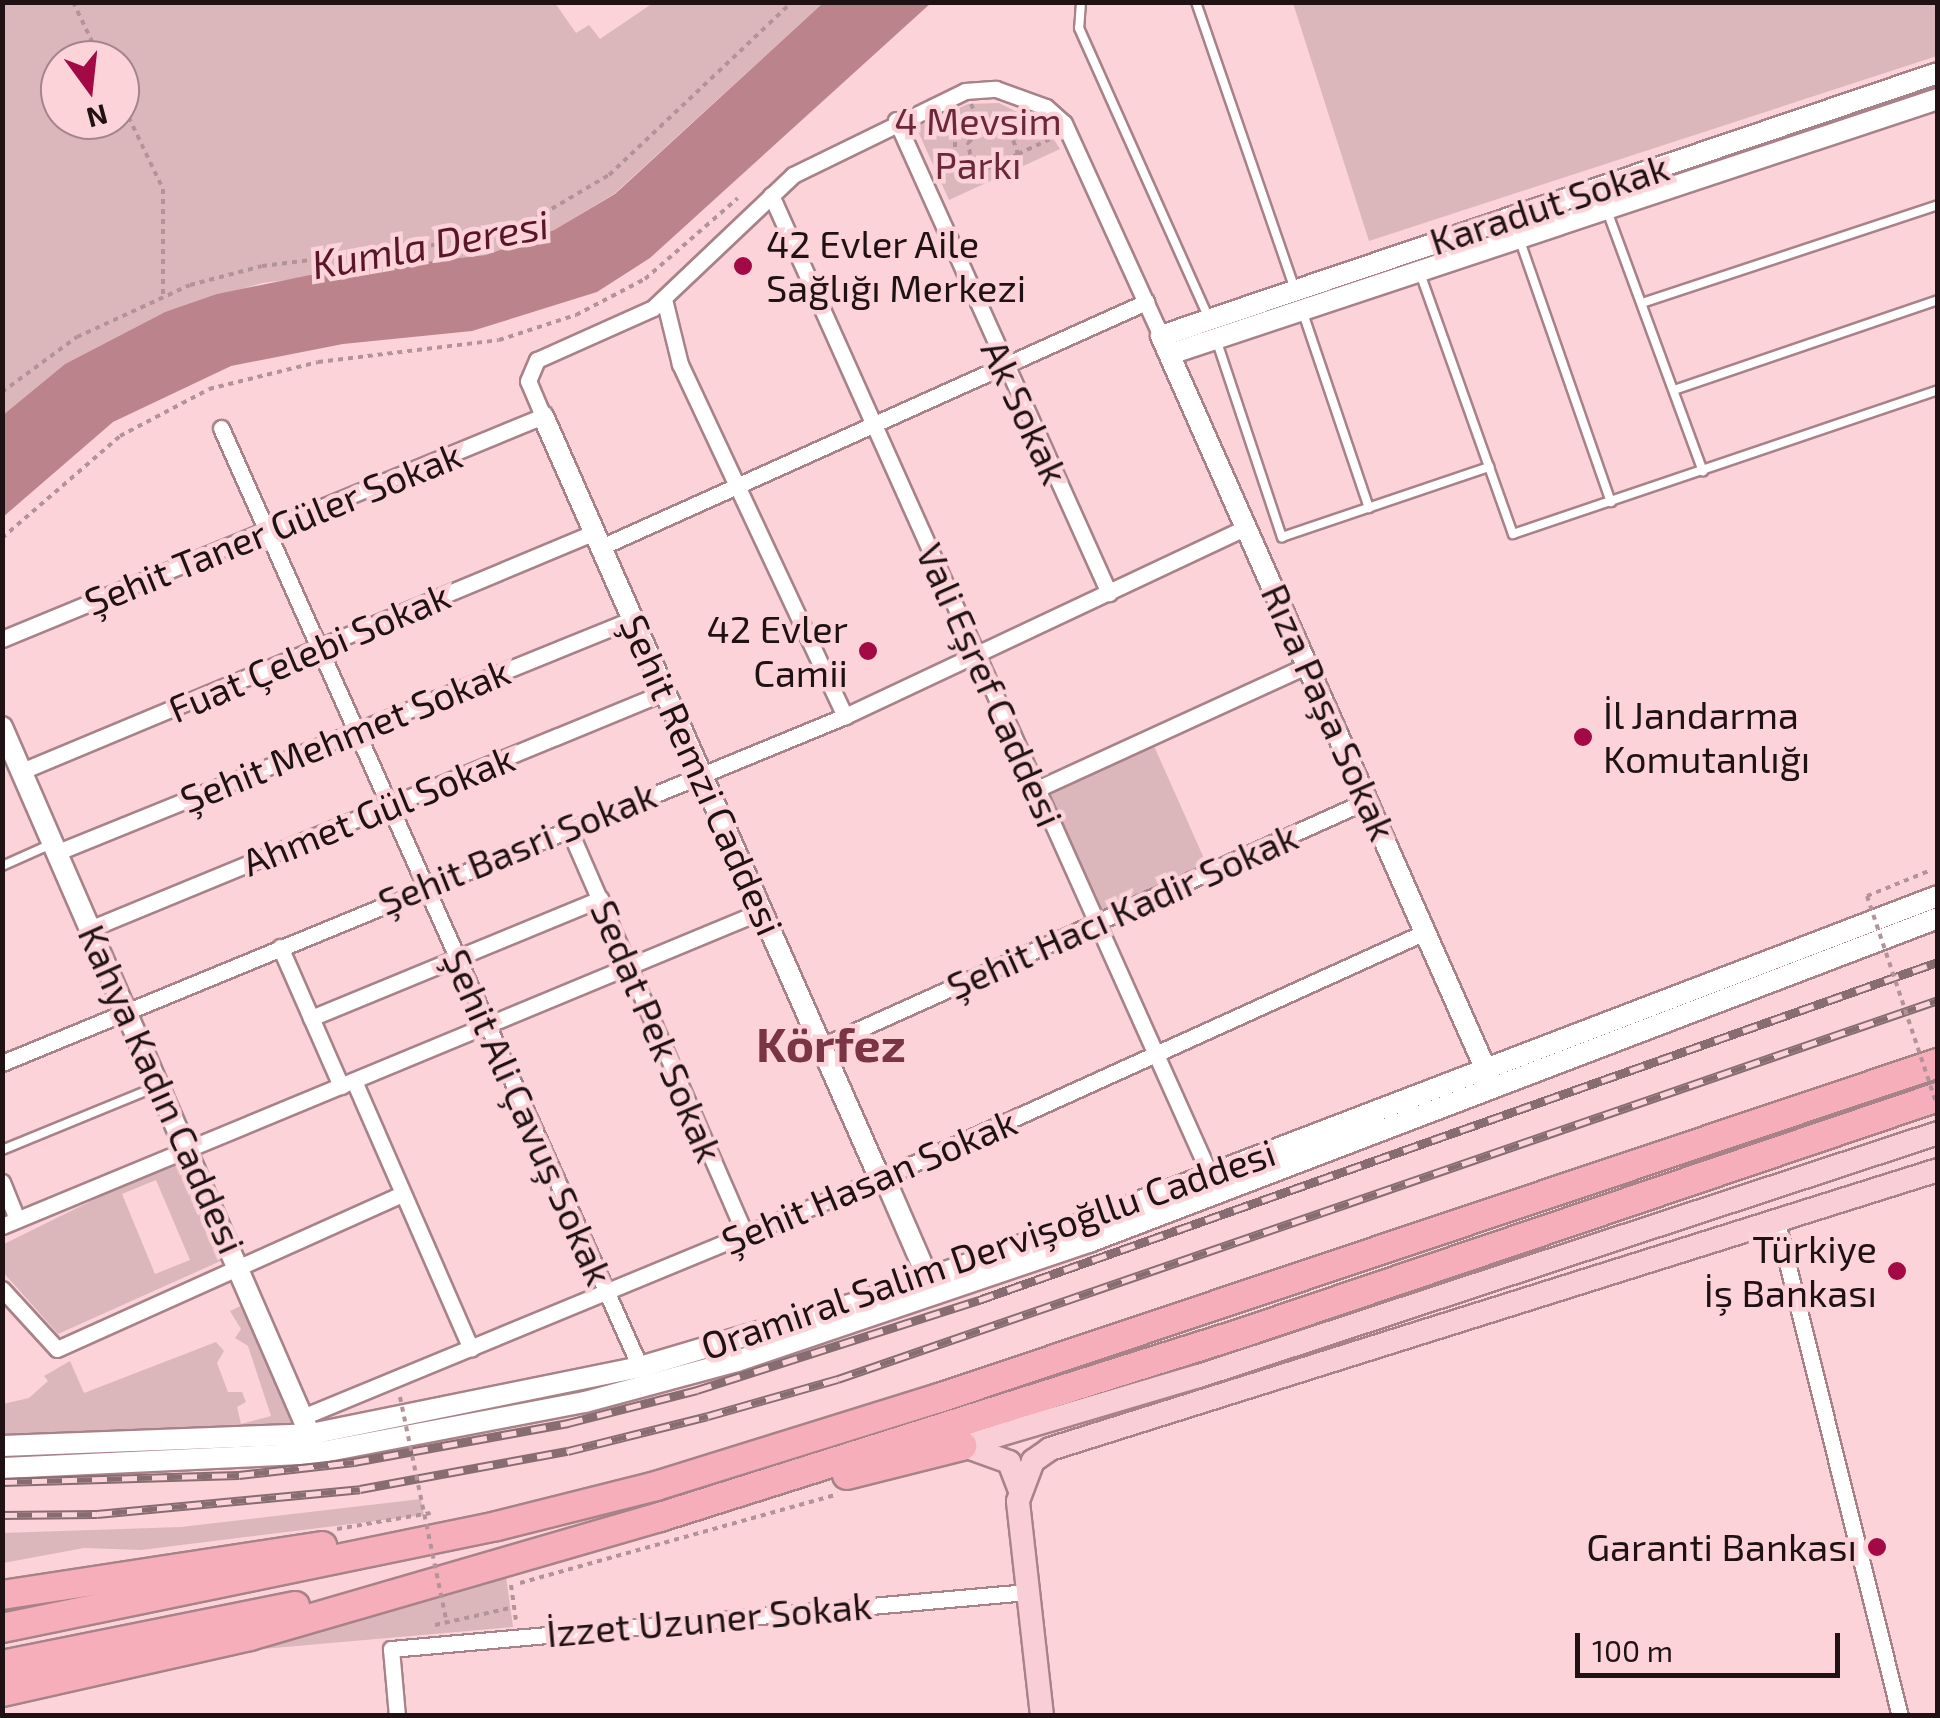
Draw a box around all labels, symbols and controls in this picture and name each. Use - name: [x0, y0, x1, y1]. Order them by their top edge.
- north arrow: [40, 40, 140, 140]
- text: N: [83, 98, 111, 136]
- park label: 4 Mevsim Parkı: [894, 98, 1062, 188]
- street label: Karadut Sokak: [1424, 144, 1674, 264]
- water label: Kumla Deresi: [308, 199, 552, 287]
- place label: 42 Evler Aile Sağlığı Merkezi: [766, 221, 1026, 310]
- marker: 42 Evler Aile Sağlığı Merkezi: [730, 253, 756, 279]
- street label: Ak Sokak: [972, 333, 1078, 491]
- street label: Şehit Taner Güler Sokak: [77, 431, 469, 625]
- street label: Vali Eşref Caddesi: [907, 536, 1073, 834]
- street label: Fuat Çelebi Sokak: [162, 572, 456, 732]
- street label: Rıza Paşa Sokak: [1252, 577, 1406, 847]
- place label: 42 Evler Camii: [706, 606, 848, 696]
- street label: Şehit Remzi Caddesi: [611, 608, 793, 942]
- marker: 42 Evler Camii: [857, 640, 879, 662]
- street label: Şehit Mehmet Sokak: [174, 648, 516, 822]
- place label: İl Jandarma Komutanlığı: [1603, 692, 1810, 782]
- marker: İl Jandarma Komutanlığı: [1572, 726, 1594, 748]
- street label: Ahmet Gül Sokak: [235, 735, 521, 885]
- street label: Şehit Basri Sokak: [371, 772, 663, 924]
- street label: Şehit Hacı Kadir Sokak: [939, 813, 1305, 1009]
- street label: Sedat Pek Sokak: [581, 893, 733, 1169]
- street label: Kahya Kadın Caddesi: [69, 918, 255, 1260]
- street label: Şehit Ali Çavuş Sokak: [433, 942, 623, 1292]
- district label: Körfez: [756, 1015, 906, 1073]
- street label: Şehit Hasan Sokak: [715, 1098, 1023, 1264]
- street label: Oramiral Salim Dervişoğllu Caddesi: [694, 1129, 1282, 1369]
- place label: Türkiye İş Bankası: [1704, 1226, 1877, 1316]
- marker: Türkiye İş Bankası: [1886, 1260, 1908, 1282]
- place label: Garanti Bankası: [1586, 1524, 1857, 1570]
- marker: Garanti Bankası: [1866, 1536, 1888, 1558]
- street label: İzzet Uzuner Sokak: [544, 1582, 874, 1656]
- scale bar: [1580, 1613, 1845, 1675]
- text: 100 m: [1592, 1632, 1673, 1668]

